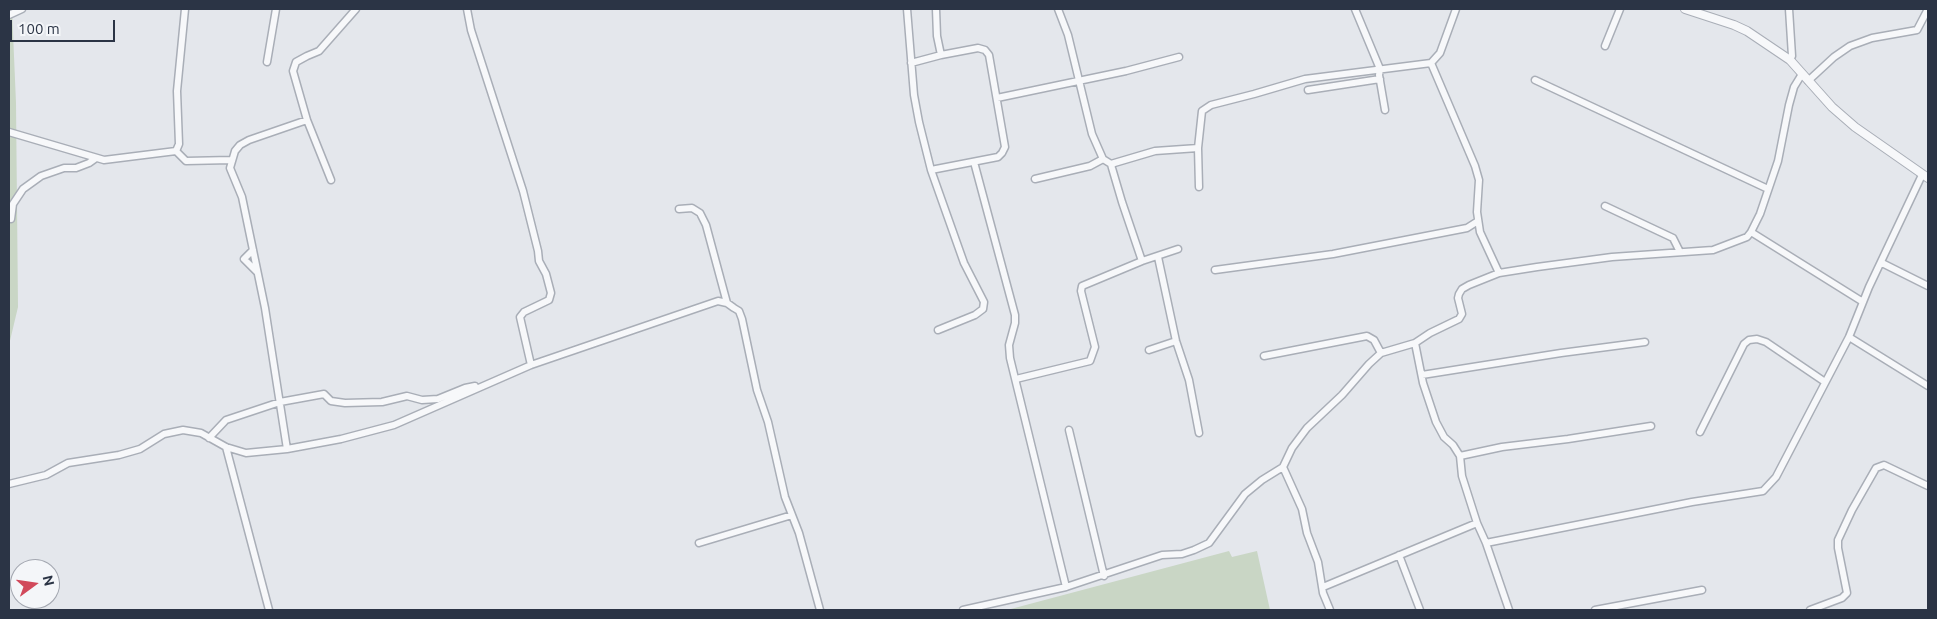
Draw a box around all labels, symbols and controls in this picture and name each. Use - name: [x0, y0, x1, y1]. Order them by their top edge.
- scale bar: [12, 10, 118, 42]
- text: 100 m: [18, 20, 60, 37]
- north arrow: [10, 559, 60, 609]
- text: N: [40, 574, 58, 588]

